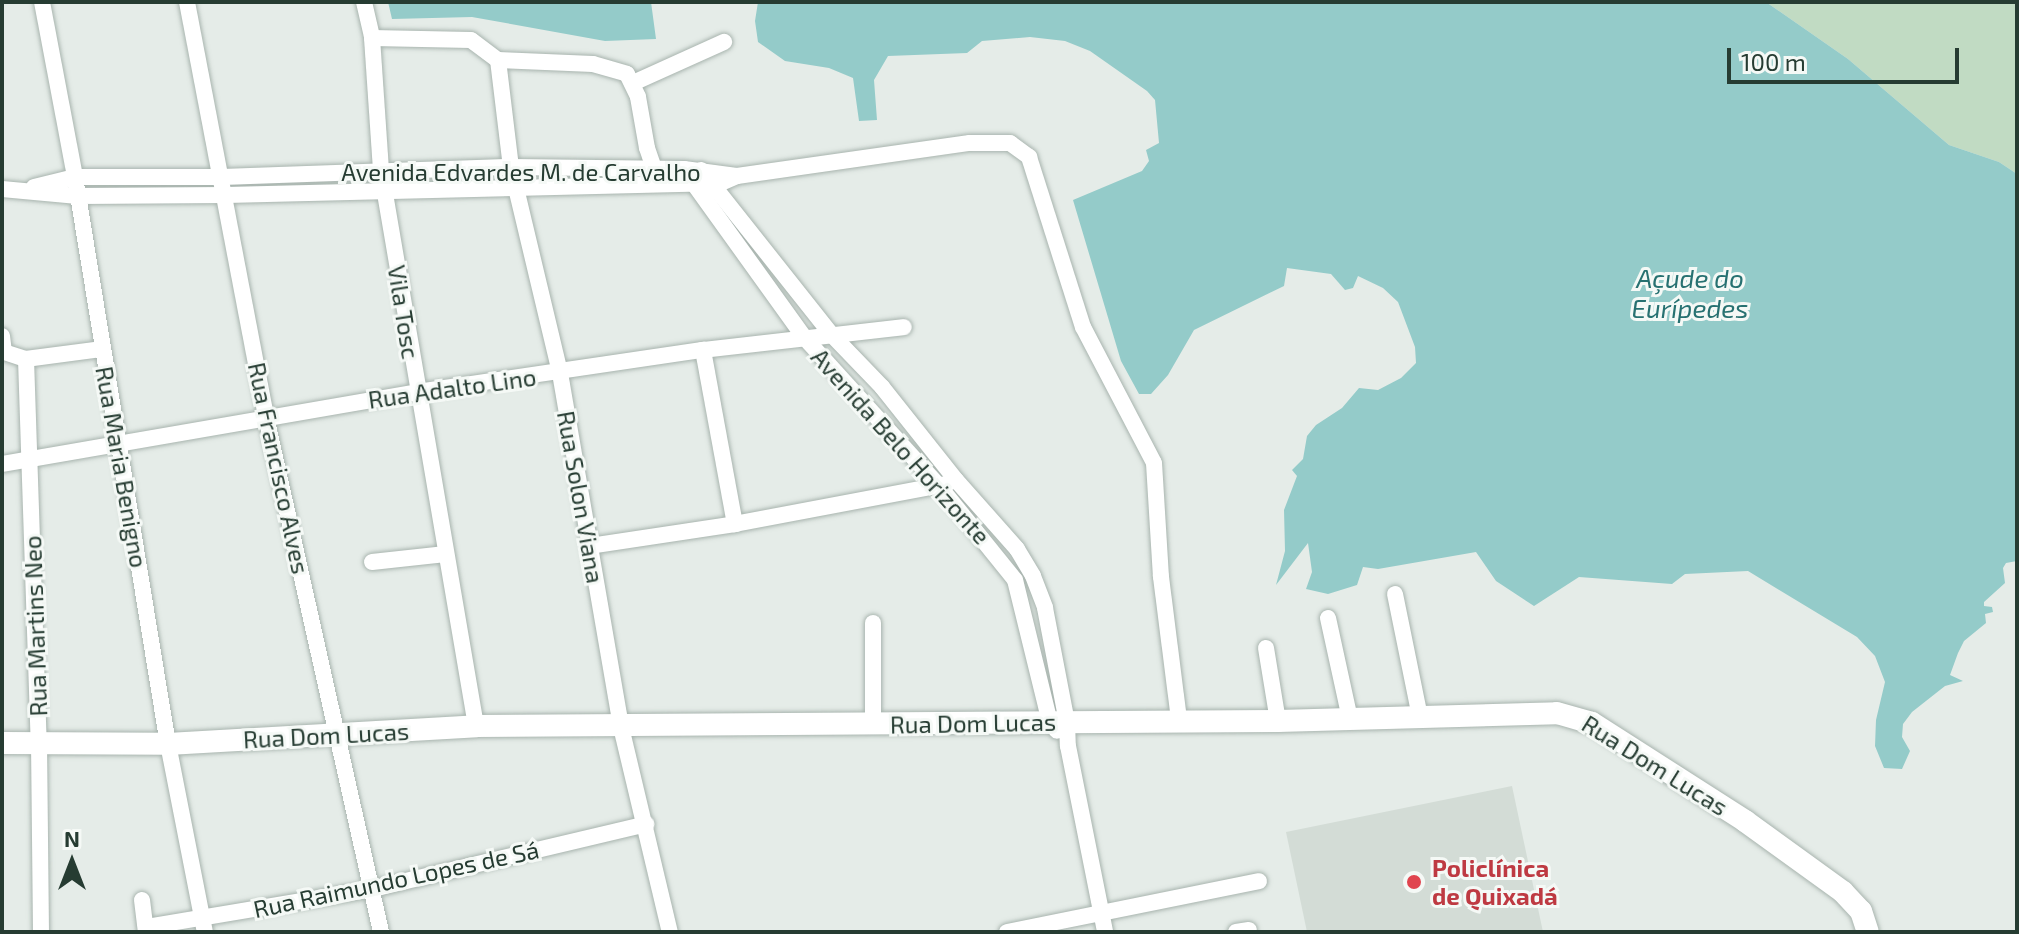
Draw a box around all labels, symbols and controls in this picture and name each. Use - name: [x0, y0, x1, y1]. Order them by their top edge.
- scale bar: [1731, 32, 1963, 82]
- text: 100 m: [1741, 47, 1806, 76]
- street label: Avenida Edvardes M. de Carvalho: [341, 158, 701, 186]
- water label: Açude do Eurípedes: [1632, 262, 1748, 324]
- street label: Vila Tosc: [382, 263, 426, 361]
- street label: Avenida Belo Horizonte: [806, 342, 996, 550]
- street label: Rua Francisco Alves: [242, 359, 316, 577]
- street label: Rua Adalto Lino: [366, 362, 538, 414]
- street label: Rua Maria Benigno: [90, 364, 154, 570]
- street label: Rua Solon Viana: [552, 408, 610, 586]
- street label: Rua Martins Neo: [17, 535, 53, 717]
- street label: Rua Dom Lucas: [890, 707, 1056, 739]
- street label: Rua Dom Lucas: [1577, 709, 1733, 821]
- street label: Rua Dom Lucas: [242, 716, 410, 754]
- north arrow: [32, 822, 112, 902]
- text: N: [64, 825, 80, 851]
- street label: Rua Raimundo Lopes de Sá: [251, 835, 541, 923]
- place label: Policlínica de Quixadá: [1432, 854, 1558, 910]
- marker: Policlínica de Quixadá: [1403, 871, 1425, 893]

